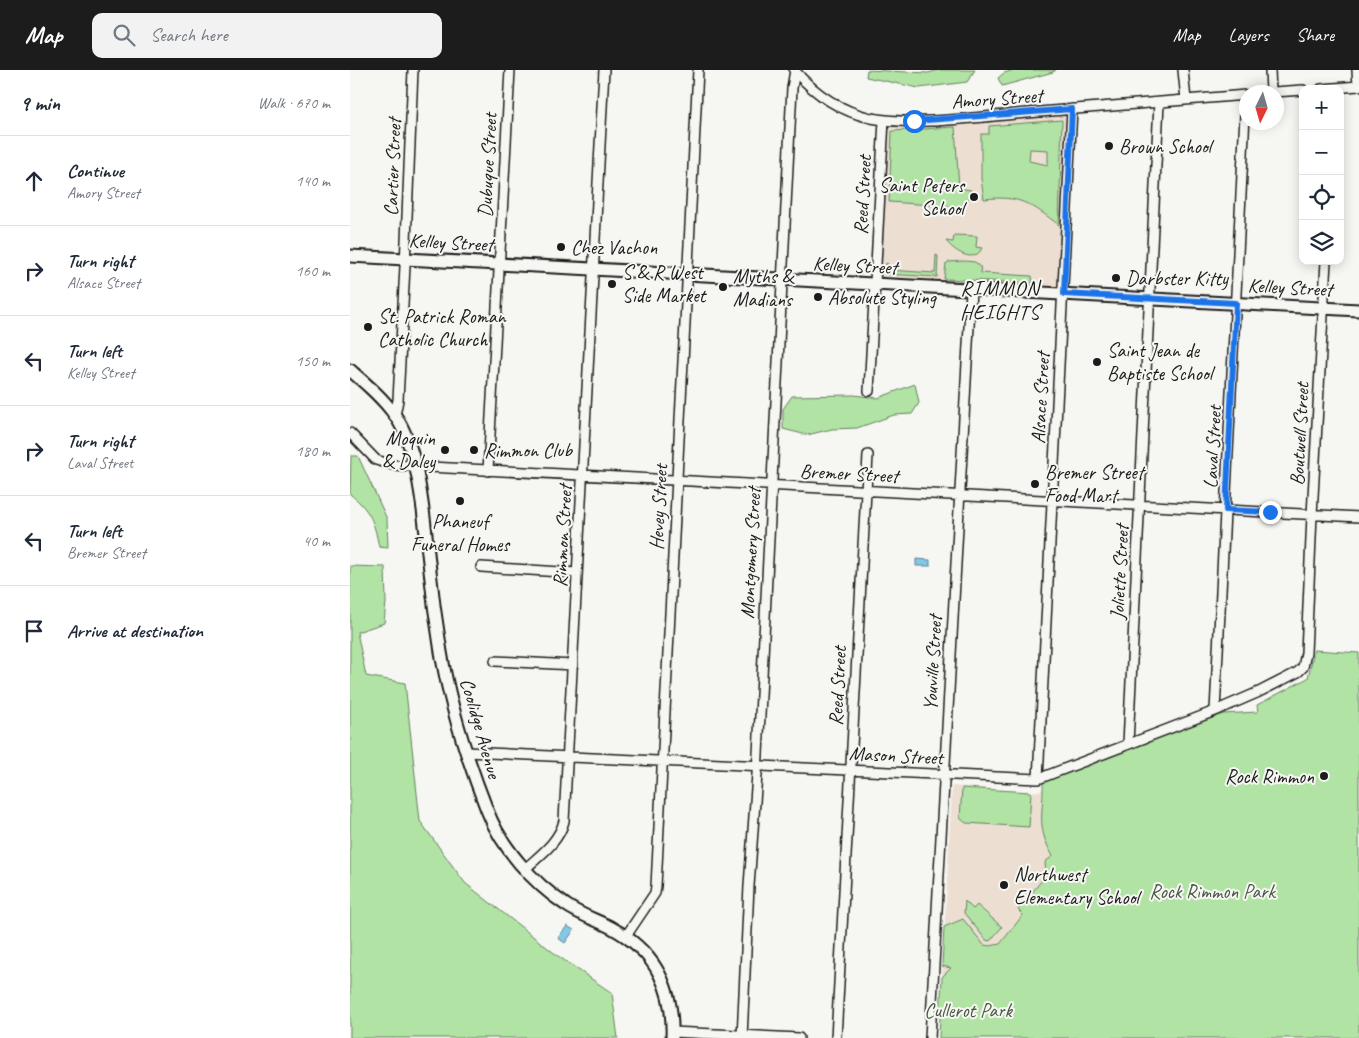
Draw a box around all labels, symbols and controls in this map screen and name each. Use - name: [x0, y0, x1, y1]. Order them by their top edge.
- search box: [92, 13, 442, 58]
- text: Map: [25, 20, 62, 50]
- icon: search: [110, 21, 138, 49]
- text: Search here: [150, 23, 228, 47]
- text: Map: [1173, 24, 1201, 46]
- text: Layers: [1229, 24, 1268, 46]
- text: Share: [1296, 24, 1334, 46]
- street label: Amory Street: [951, 83, 1047, 114]
- north arrow: [1239, 85, 1284, 130]
- map controls: [1299, 85, 1344, 265]
- button: +: [1299, 85, 1344, 130]
- text: 9 min: [20, 90, 60, 116]
- text: Walk · 670 m: [258, 93, 330, 113]
- street label: Dubuque Street: [472, 110, 503, 218]
- route start: [903, 110, 926, 133]
- street label: Cartier Street: [378, 114, 407, 216]
- button: −: [1299, 130, 1344, 175]
- place label: Brown School: [1119, 134, 1215, 159]
- marker: Brown School: [1103, 140, 1115, 152]
- street label: Reed Street: [848, 152, 877, 235]
- text: Continue: [67, 159, 124, 183]
- icon: ahead: [20, 167, 48, 195]
- text: 140 m: [296, 171, 330, 191]
- place label: Saint Peters School: [879, 173, 968, 221]
- button: locate: [1299, 175, 1344, 220]
- text: Amory Street: [67, 183, 140, 203]
- marker: Saint Peters School: [968, 191, 980, 203]
- button: layers: [1299, 220, 1344, 265]
- street label: Kelley Street: [408, 228, 497, 257]
- place label: Chez Vachon: [571, 235, 658, 260]
- marker: Chez Vachon: [555, 241, 567, 253]
- text: Turn right: [67, 249, 134, 273]
- street label: Kelley Street: [812, 251, 901, 280]
- icon: right: [20, 257, 48, 285]
- place label: S & R West Side Market: [622, 260, 708, 308]
- text: 160 m: [296, 261, 330, 281]
- place label: Myths & Madians: [733, 264, 795, 312]
- place label: Darbster Kitty: [1126, 266, 1229, 291]
- marker: Darbster Kitty: [1110, 272, 1122, 284]
- text: Alsace Street: [67, 273, 140, 293]
- street label: Kelley Street: [1247, 273, 1336, 302]
- district label: RIMMON HEIGHTS: [960, 275, 1043, 325]
- marker: S & R West Side Market: [606, 278, 618, 290]
- marker: Myths & Madians: [717, 281, 729, 293]
- place label: Absolute Styling: [828, 285, 938, 310]
- marker: Absolute Styling: [812, 291, 824, 303]
- place label: St. Patrick Roman Catholic Church: [378, 304, 506, 352]
- marker: St. Patrick Roman Catholic Church: [362, 321, 374, 333]
- place label: Saint Jean de Baptiste School: [1107, 338, 1216, 386]
- text: Turn left: [67, 339, 122, 363]
- icon: left: [20, 347, 48, 375]
- street label: Alsace Street: [1026, 348, 1056, 444]
- text: 150 m: [296, 351, 330, 371]
- marker: Saint Jean de Baptiste School: [1091, 356, 1103, 368]
- text: Kelley Street: [67, 363, 134, 383]
- street label: Boutwell Street: [1284, 380, 1315, 486]
- street label: Laval Street: [1198, 403, 1227, 489]
- place label: Moquin & Daley: [382, 426, 436, 474]
- text: Turn right: [67, 429, 134, 453]
- icon: right: [20, 437, 48, 465]
- place label: Rimmon Club: [484, 438, 573, 463]
- text: 180 m: [296, 441, 330, 461]
- marker: Moquin & Daley: [439, 444, 451, 456]
- marker: Rimmon Club: [468, 444, 480, 456]
- text: Laval Street: [67, 453, 133, 473]
- street label: Bremer Street: [799, 458, 902, 489]
- place label: Bremer Street Food Mart: [1045, 460, 1147, 508]
- street label: Hevey Street: [644, 461, 673, 550]
- marker: Bremer Street Food Mart: [1029, 478, 1041, 490]
- street label: Rimmon Street: [547, 481, 578, 588]
- street label: Montgomery Street: [735, 483, 767, 619]
- marker: Phaneuf Funeral Homes: [454, 495, 466, 507]
- route end: [1259, 501, 1282, 524]
- place label: Phaneuf Funeral Homes: [411, 509, 511, 557]
- text: Turn left: [67, 519, 122, 543]
- street label: Joliette Street: [1104, 521, 1135, 621]
- icon: left: [20, 527, 48, 555]
- text: 40 m: [303, 531, 330, 551]
- text: Bremer Street: [67, 543, 146, 563]
- street label: Youville Street: [918, 611, 948, 711]
- icon: arrive: [20, 617, 48, 645]
- text: Arrive at destination: [67, 619, 203, 643]
- street label: Reed Street: [823, 643, 852, 726]
- street label: Coolidge Avenue: [454, 675, 507, 782]
- street label: Mason Street: [848, 741, 946, 771]
- place label: Rock Rimmon: [1225, 764, 1315, 789]
- marker: Rock Rimmon: [1318, 770, 1330, 782]
- place label: Northwest Elementary School: [1014, 862, 1142, 910]
- marker: Northwest Elementary School: [998, 879, 1010, 891]
- park label: Rock Rimmon Park: [1149, 879, 1276, 904]
- park label: Cullerot Park: [924, 998, 1013, 1023]

